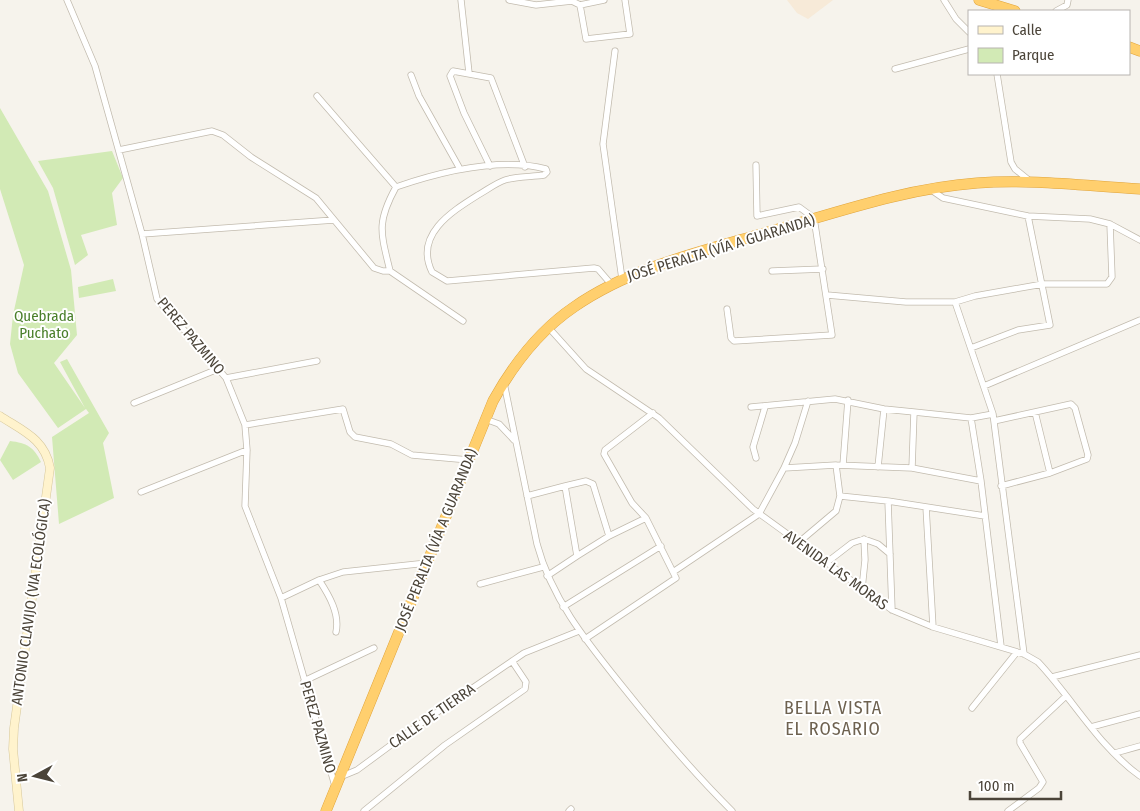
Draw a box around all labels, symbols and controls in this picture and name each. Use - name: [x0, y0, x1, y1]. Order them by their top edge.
- legend: [968, 10, 1130, 75]
- text: Calle: [1012, 21, 1042, 39]
- text: Parque: [1012, 46, 1055, 64]
- street label: JOSÉ PERALTA (VÍA A GUARANDA): [625, 211, 817, 285]
- street label: PEREZ PAZMINO: [153, 294, 229, 378]
- park label: Quebrada Puchato: [14, 307, 74, 342]
- street label: JOSÉ PERALTA (VÍA A GUARANDA): [391, 446, 481, 634]
- street label: ANTONIO CLAVIJO (VIA ECOLÓGICA): [8, 498, 54, 706]
- street label: AVENIDA LAS MORAS: [780, 526, 892, 614]
- street label: PEREZ PAZMINO: [296, 679, 340, 775]
- street label: CALLE DE TIERRA: [386, 680, 479, 752]
- district label: BELLA VISTA EL ROSARIO: [784, 697, 882, 740]
- north arrow: [10, 751, 60, 801]
- scale bar: [970, 768, 1061, 800]
- text: N: [14, 772, 32, 783]
- text: 100 m: [978, 777, 1015, 795]

